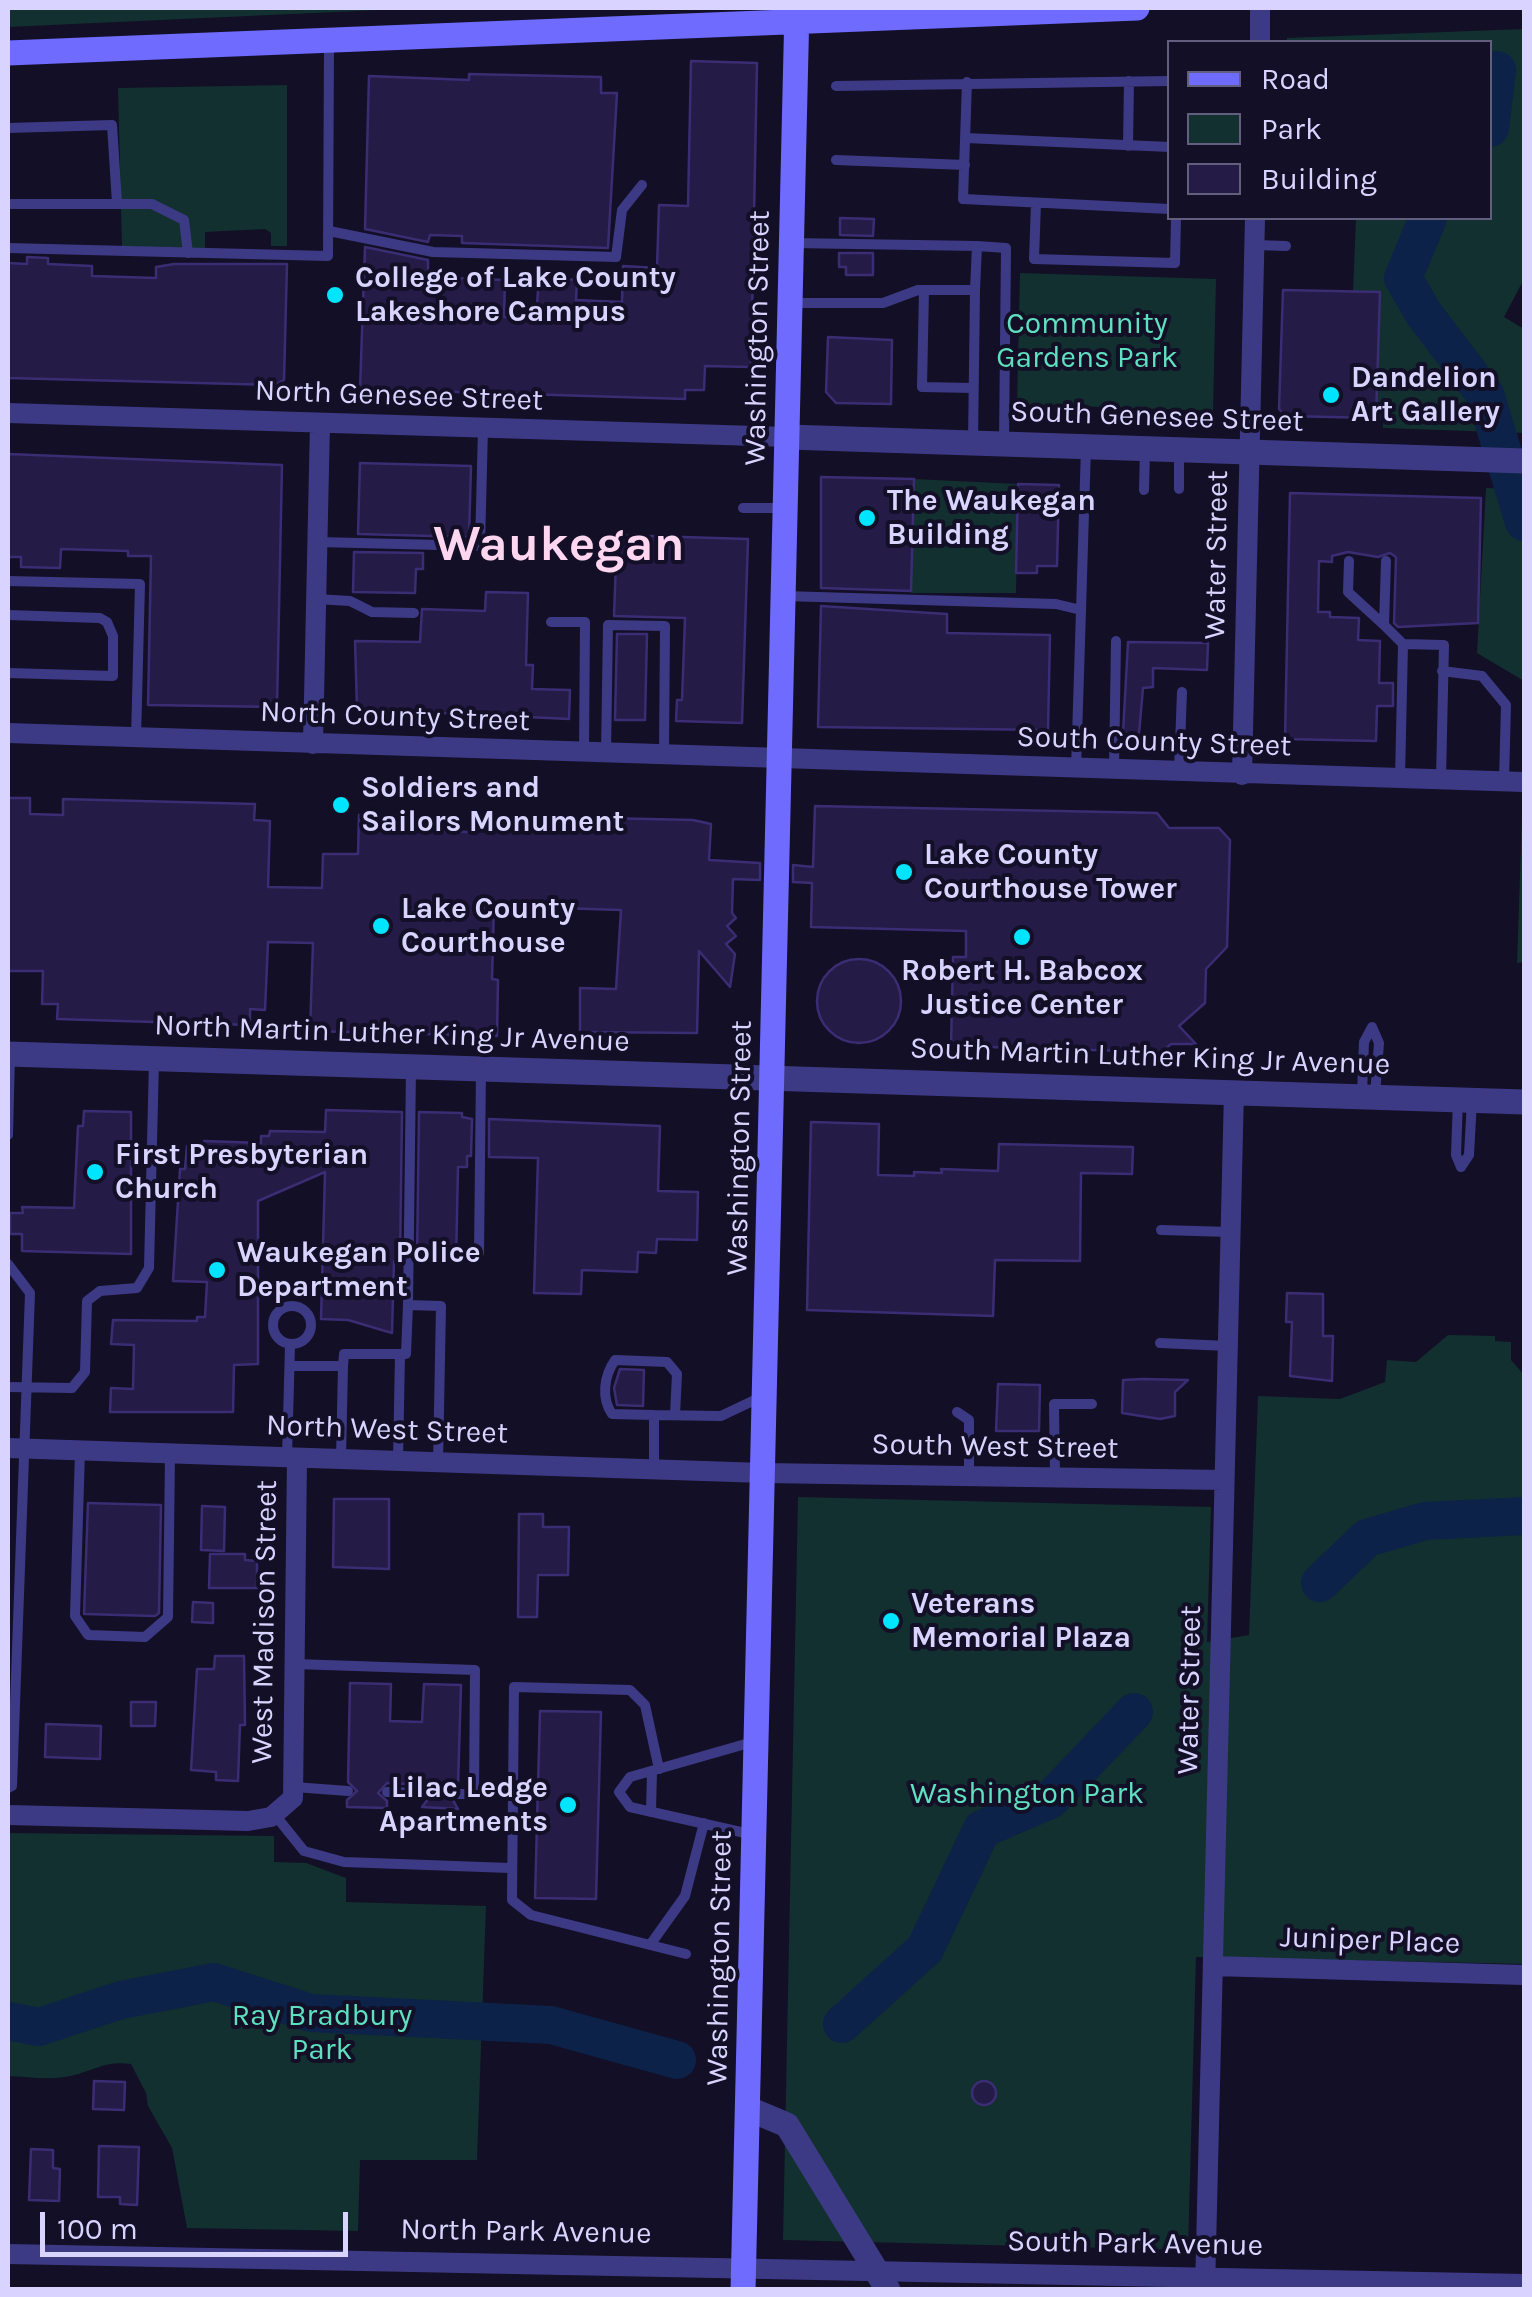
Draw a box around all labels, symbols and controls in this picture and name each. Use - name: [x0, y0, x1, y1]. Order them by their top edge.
- legend: [1167, 40, 1492, 220]
- text: Road: [1261, 61, 1330, 97]
- text: Park: [1261, 111, 1322, 147]
- text: Building: [1261, 161, 1377, 197]
- street label: Washington Street: [738, 210, 778, 466]
- place label: College of Lake County Lakeshore Campus: [355, 260, 676, 330]
- marker: College of Lake County Lakeshore Campus: [324, 284, 346, 306]
- park label: Community Gardens Park: [996, 306, 1178, 376]
- place label: Dandelion Art Gallery: [1351, 360, 1500, 430]
- street label: North Genesee Street: [254, 373, 544, 419]
- marker: Dandelion Art Gallery: [1320, 384, 1342, 406]
- street label: South Genesee Street: [1010, 394, 1304, 440]
- street label: Water Street: [1198, 470, 1236, 640]
- place label: The Waukegan Building: [887, 483, 1096, 554]
- marker: The Waukegan Building: [856, 507, 878, 529]
- district label: Waukegan: [433, 516, 685, 576]
- street label: North County Street: [259, 694, 531, 740]
- street label: South County Street: [1016, 719, 1292, 765]
- place label: Soldiers and Sailors Monument: [361, 770, 624, 840]
- marker: Soldiers and Sailors Monument: [330, 794, 352, 816]
- place label: Lake County Courthouse Tower: [924, 837, 1177, 908]
- marker: Lake County Courthouse Tower: [893, 861, 915, 883]
- place label: Lake County Courthouse: [401, 891, 575, 962]
- marker: Lake County Courthouse: [370, 915, 392, 937]
- marker: Robert H. Babcox Justice Center: [1011, 926, 1033, 948]
- place label: Robert H. Babcox Justice Center: [901, 953, 1143, 1024]
- street label: North Martin Luther King Jr Avenue: [154, 1008, 630, 1060]
- street label: Washington Street: [720, 1020, 760, 1276]
- street label: South Martin Luther King Jr Avenue: [909, 1031, 1391, 1083]
- place label: First Presbyterian Church: [115, 1137, 368, 1208]
- marker: First Presbyterian Church: [84, 1161, 106, 1183]
- place label: Waukegan Police Department: [237, 1235, 481, 1306]
- marker: Waukegan Police Department: [206, 1259, 228, 1281]
- street label: North West Street: [265, 1408, 509, 1452]
- street label: South West Street: [871, 1427, 1119, 1467]
- street label: West Madison Street: [245, 1480, 285, 1764]
- place label: Veterans Memorial Plaza: [911, 1586, 1131, 1656]
- street label: Water Street: [1171, 1605, 1209, 1775]
- marker: Veterans Memorial Plaza: [880, 1610, 902, 1632]
- place label: Lilac Ledge Apartments: [379, 1770, 548, 1840]
- park label: Washington Park: [910, 1776, 1144, 1812]
- marker: Lilac Ledge Apartments: [557, 1794, 579, 1816]
- street label: Washington Street: [700, 1830, 740, 2086]
- street label: Juniper Place: [1279, 1920, 1461, 1962]
- park label: Ray Bradbury Park: [232, 1998, 412, 2068]
- scale bar: [45, 2192, 352, 2254]
- text: 100 m: [57, 2211, 138, 2247]
- street label: North Park Avenue: [400, 2212, 652, 2252]
- street label: South Park Avenue: [1007, 2224, 1263, 2264]

